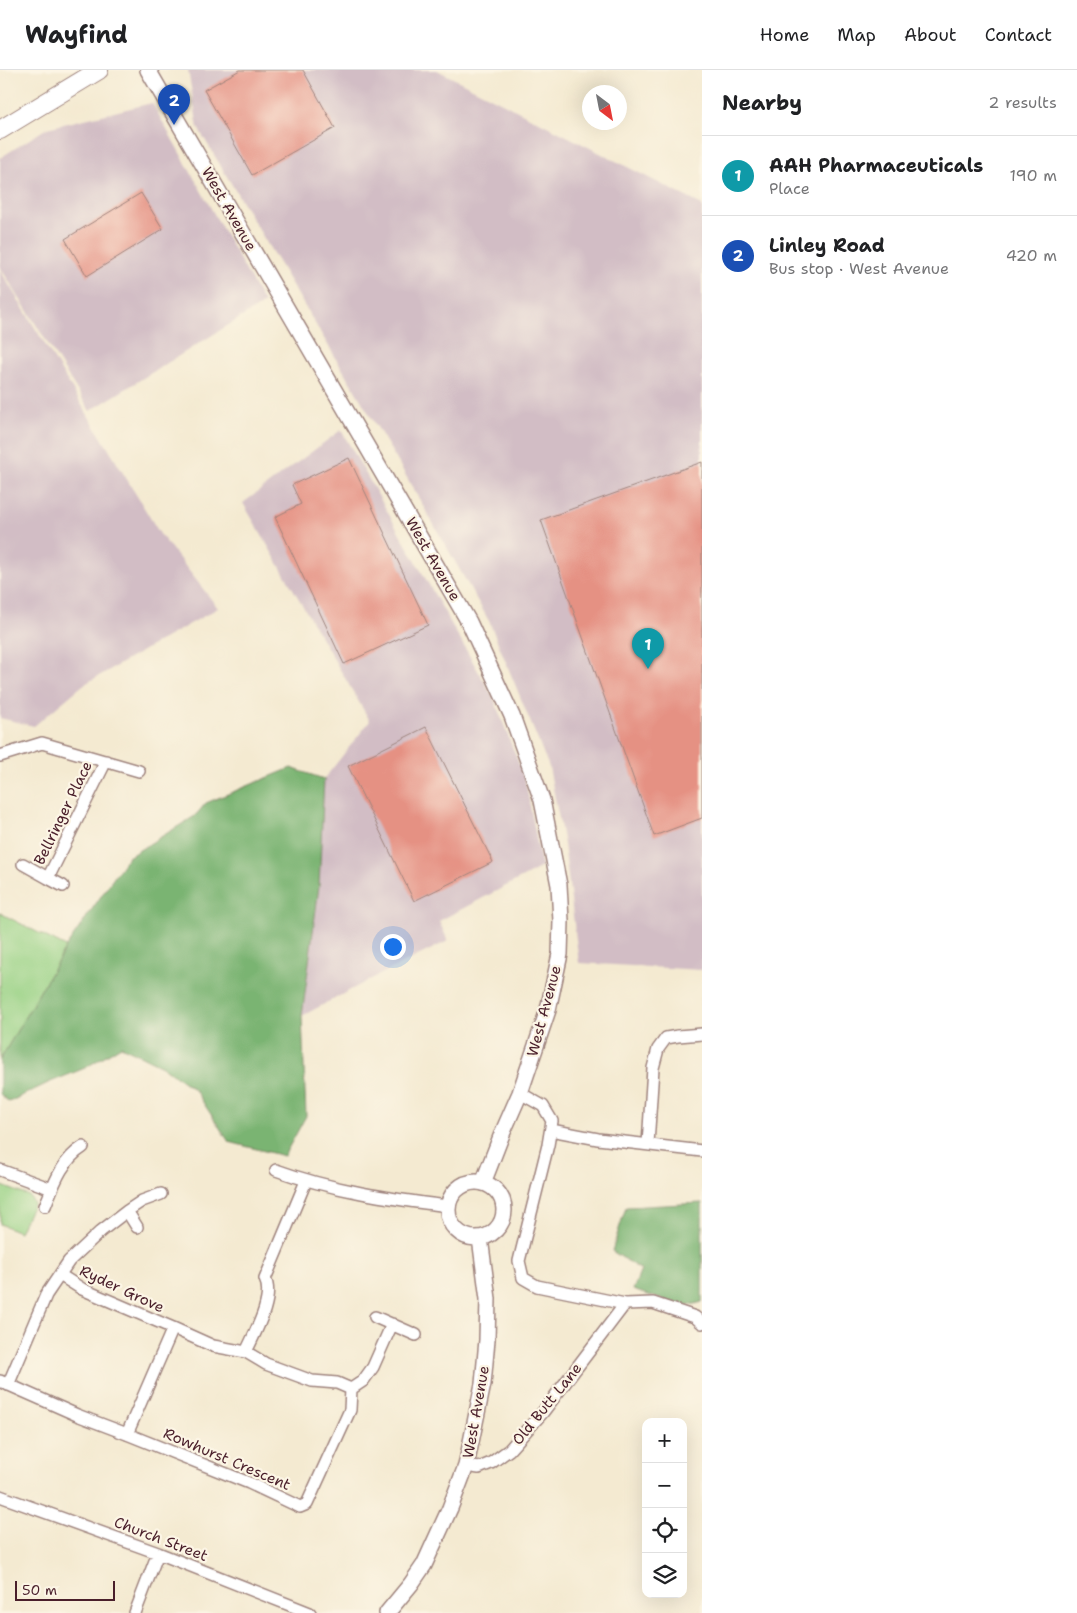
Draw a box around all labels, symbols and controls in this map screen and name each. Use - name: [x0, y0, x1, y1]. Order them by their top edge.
- text: Wayfind: [25, 19, 128, 51]
- text: Home: [760, 23, 809, 47]
- text: Map: [837, 23, 876, 47]
- text: About: [904, 23, 957, 47]
- text: Contact: [985, 23, 1052, 47]
- pin: 2: [158, 84, 190, 125]
- north arrow: [582, 85, 627, 130]
- text: Nearby: [722, 89, 802, 117]
- text: 2 results: [988, 92, 1057, 113]
- text: AAH Pharmaceuticals: [769, 153, 983, 178]
- street label: West Avenue: [197, 163, 261, 255]
- text: 1: [734, 165, 742, 186]
- text: 190 m: [1010, 165, 1057, 186]
- text: Place: [769, 178, 810, 199]
- text: Linley Road: [769, 233, 885, 258]
- text: 2: [732, 245, 744, 266]
- text: 420 m: [1006, 245, 1057, 266]
- text: Bus stop · West Avenue: [769, 258, 949, 279]
- street label: West Avenue: [401, 513, 465, 605]
- pin: 1: [632, 628, 664, 669]
- street label: Bellringer Place: [29, 758, 97, 868]
- your location: [380, 934, 406, 960]
- street label: West Avenue: [522, 963, 566, 1059]
- street label: Ryder Grove: [76, 1261, 168, 1317]
- street label: Old Butt Lane: [508, 1359, 586, 1449]
- street label: West Avenue: [458, 1364, 494, 1460]
- map controls: [642, 1418, 687, 1598]
- button: +: [642, 1418, 687, 1463]
- street label: Rowhurst Crescent: [160, 1423, 294, 1495]
- button: −: [642, 1463, 687, 1508]
- button: locate: [642, 1508, 687, 1553]
- street label: Church Street: [111, 1512, 211, 1566]
- button: layers: [642, 1553, 687, 1598]
- scale bar: [15, 1578, 115, 1601]
- text: 50 m: [22, 1581, 57, 1599]

